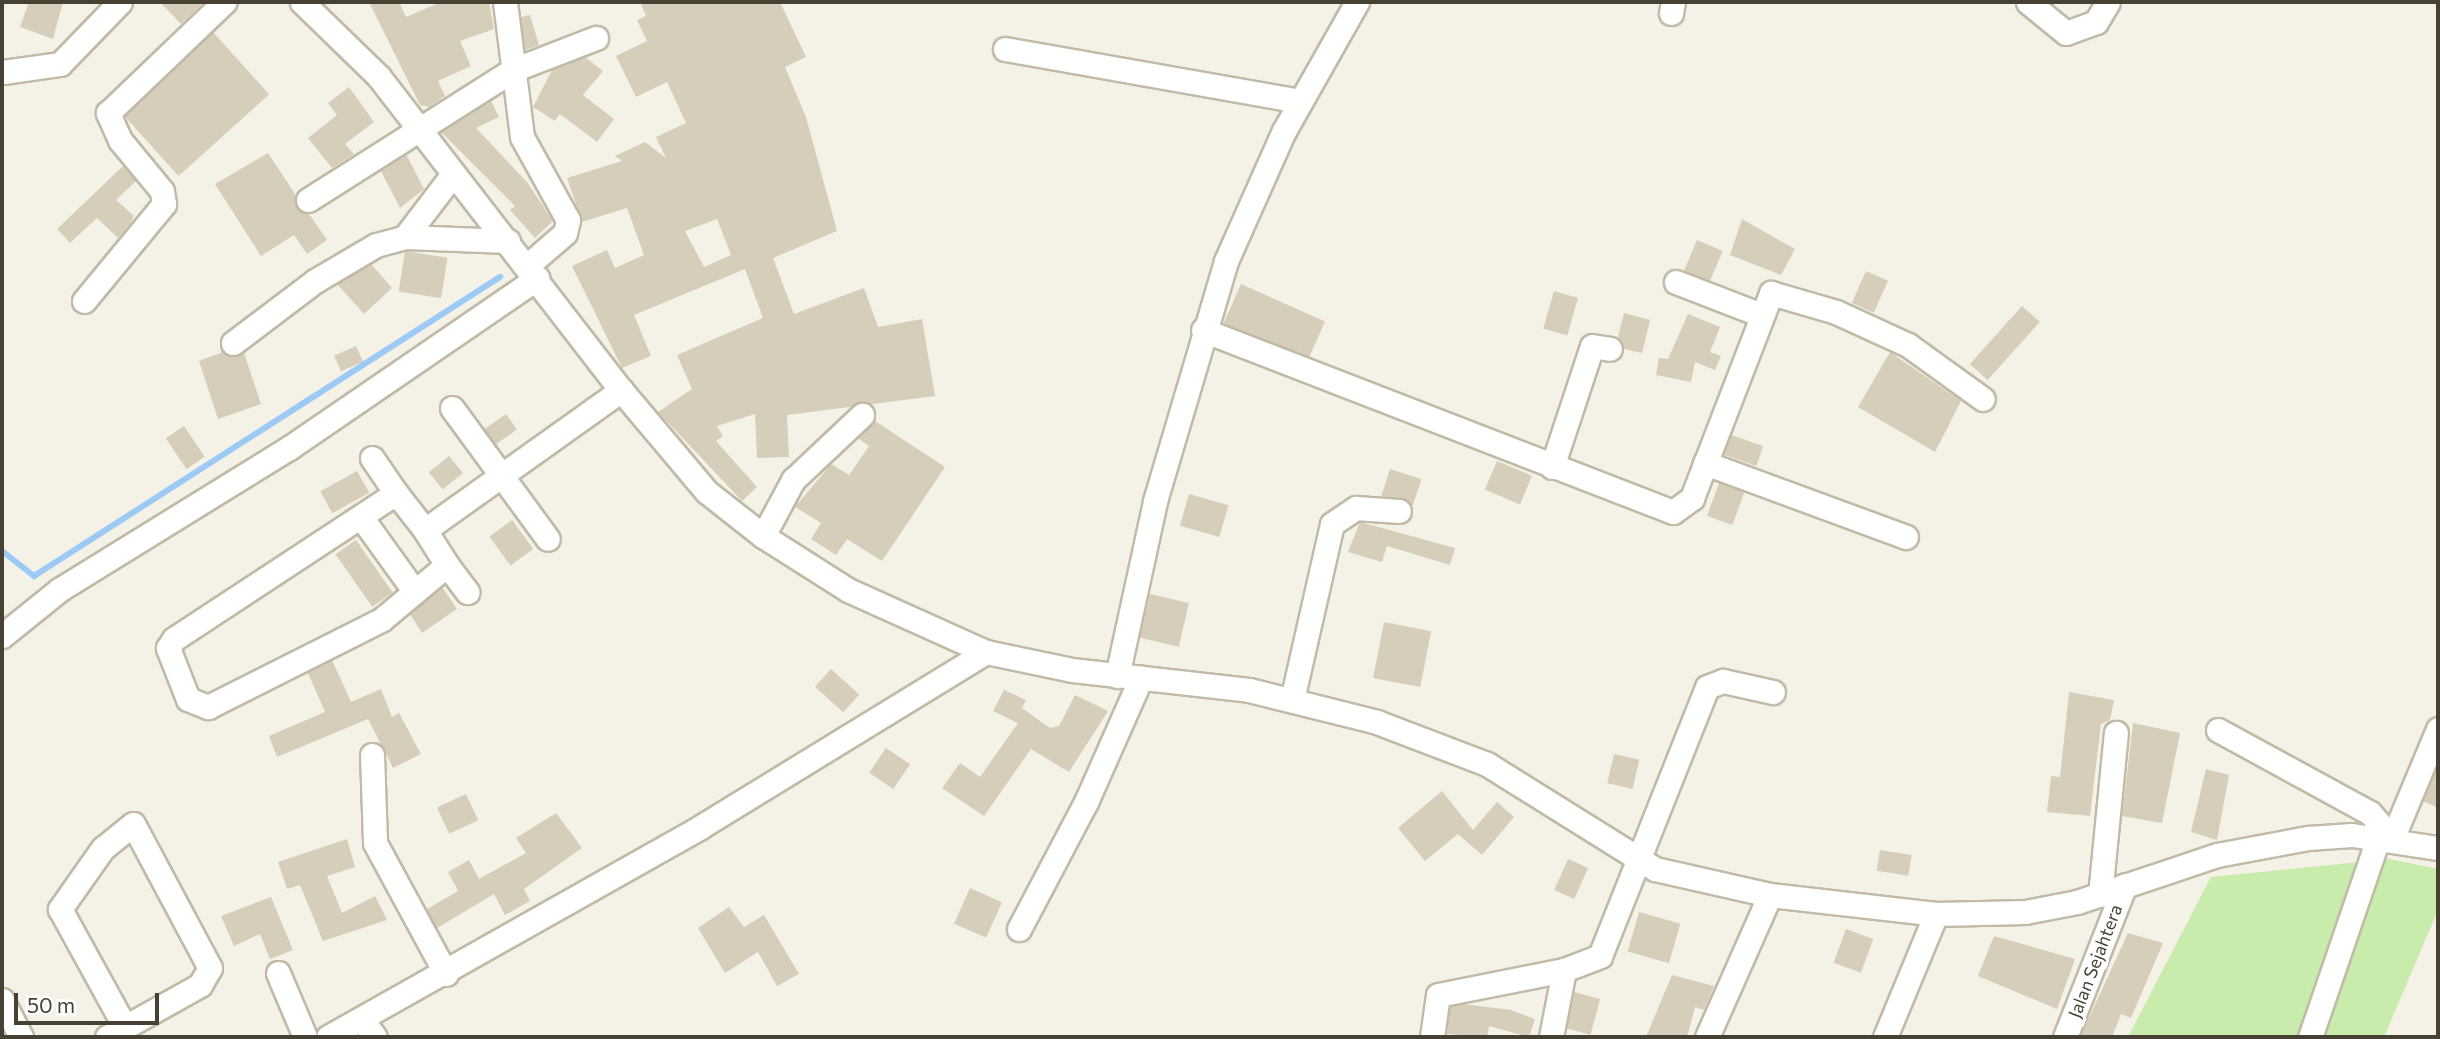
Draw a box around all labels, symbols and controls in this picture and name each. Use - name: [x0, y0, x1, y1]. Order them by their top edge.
- street label: Jalan Sejahtera: [2063, 901, 2127, 1021]
- scale bar: [18, 979, 163, 1023]
- text: 50 m: [27, 992, 75, 1017]

